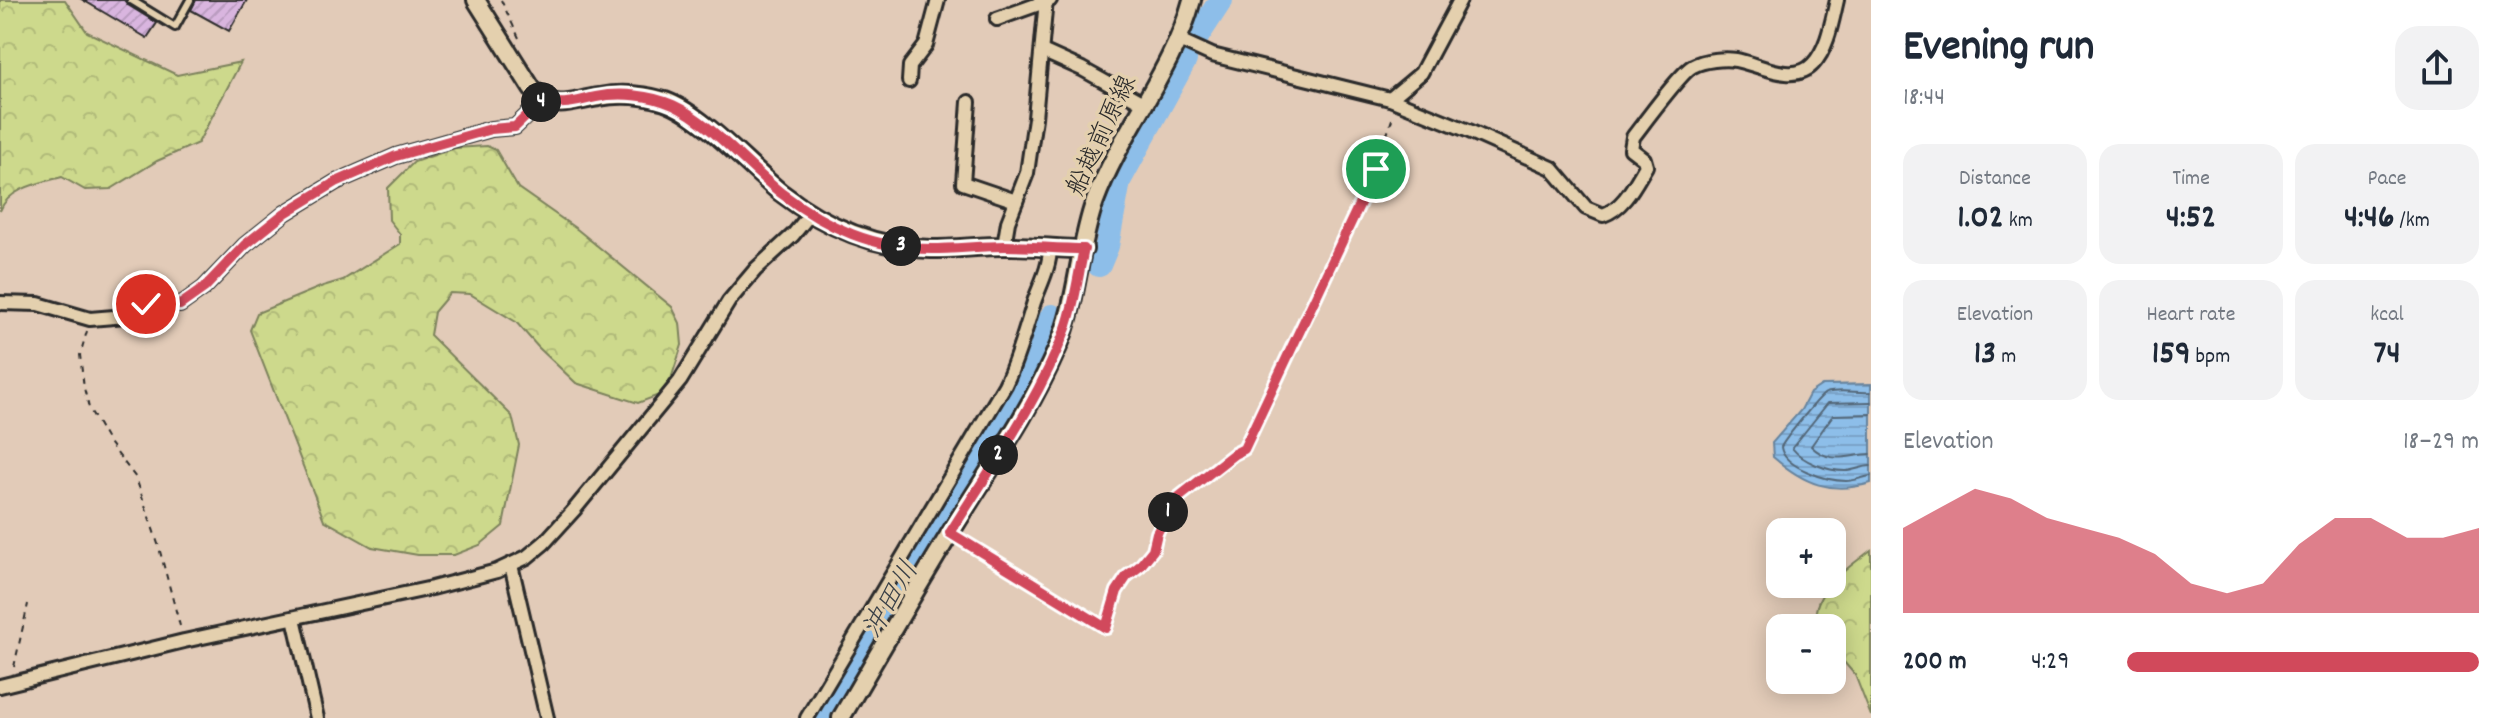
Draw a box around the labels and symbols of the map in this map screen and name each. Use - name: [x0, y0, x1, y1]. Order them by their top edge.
- street label: 船越前原線: [1059, 69, 1147, 203]
- pin: 4: [521, 82, 561, 122]
- pin: [1342, 135, 1410, 203]
- pin: 3: [881, 226, 921, 266]
- pin: [112, 270, 180, 338]
- pin: 2: [978, 435, 1018, 475]
- pin: 1: [1148, 492, 1188, 532]
- water label: 沖田川: [855, 555, 931, 647]

